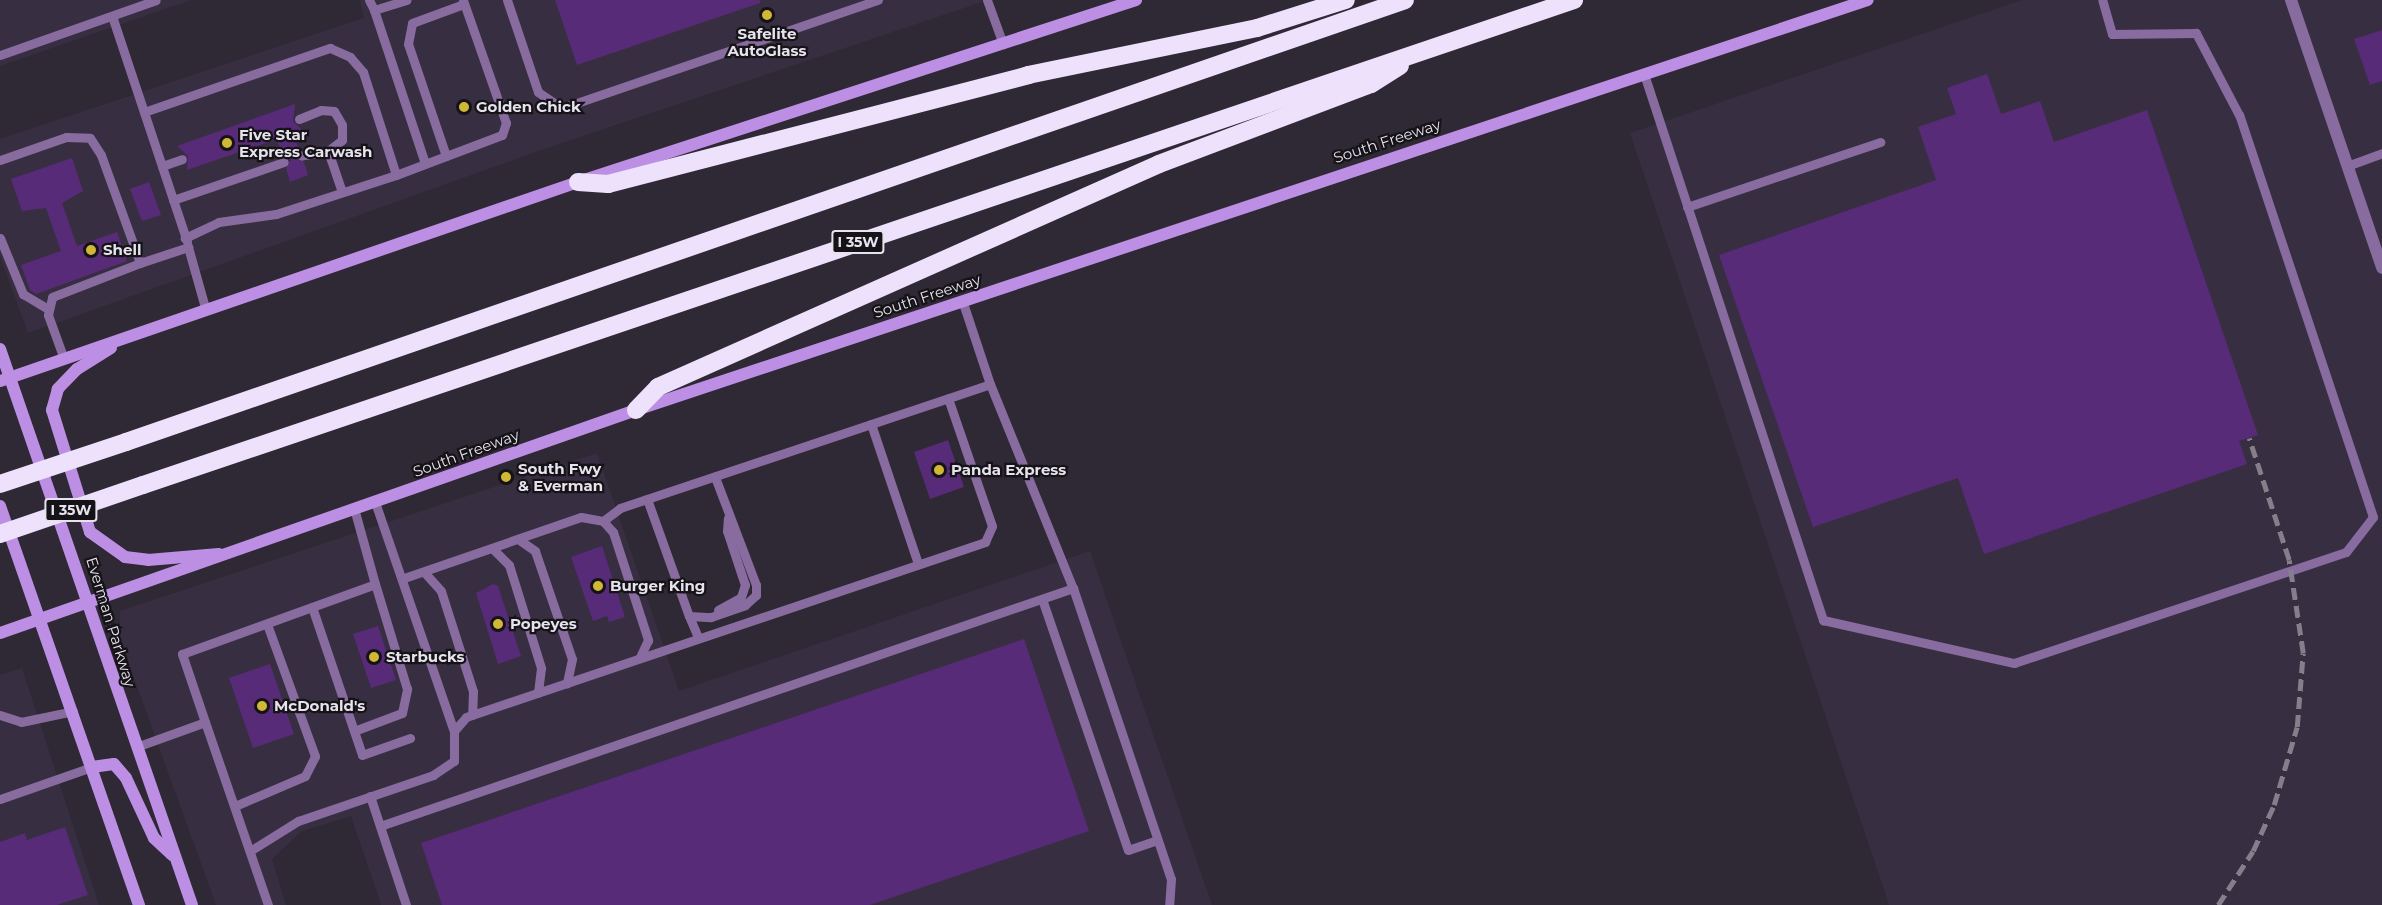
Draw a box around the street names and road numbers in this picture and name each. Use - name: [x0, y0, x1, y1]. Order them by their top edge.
- street label: South Freeway: [1331, 115, 1443, 167]
- road number: I 35W: [831, 231, 885, 253]
- street label: South Freeway: [871, 270, 983, 322]
- street label: South Freeway: [410, 425, 522, 481]
- road number: I 35W: [44, 499, 98, 521]
- street label: Everman Parkway: [83, 555, 139, 689]

